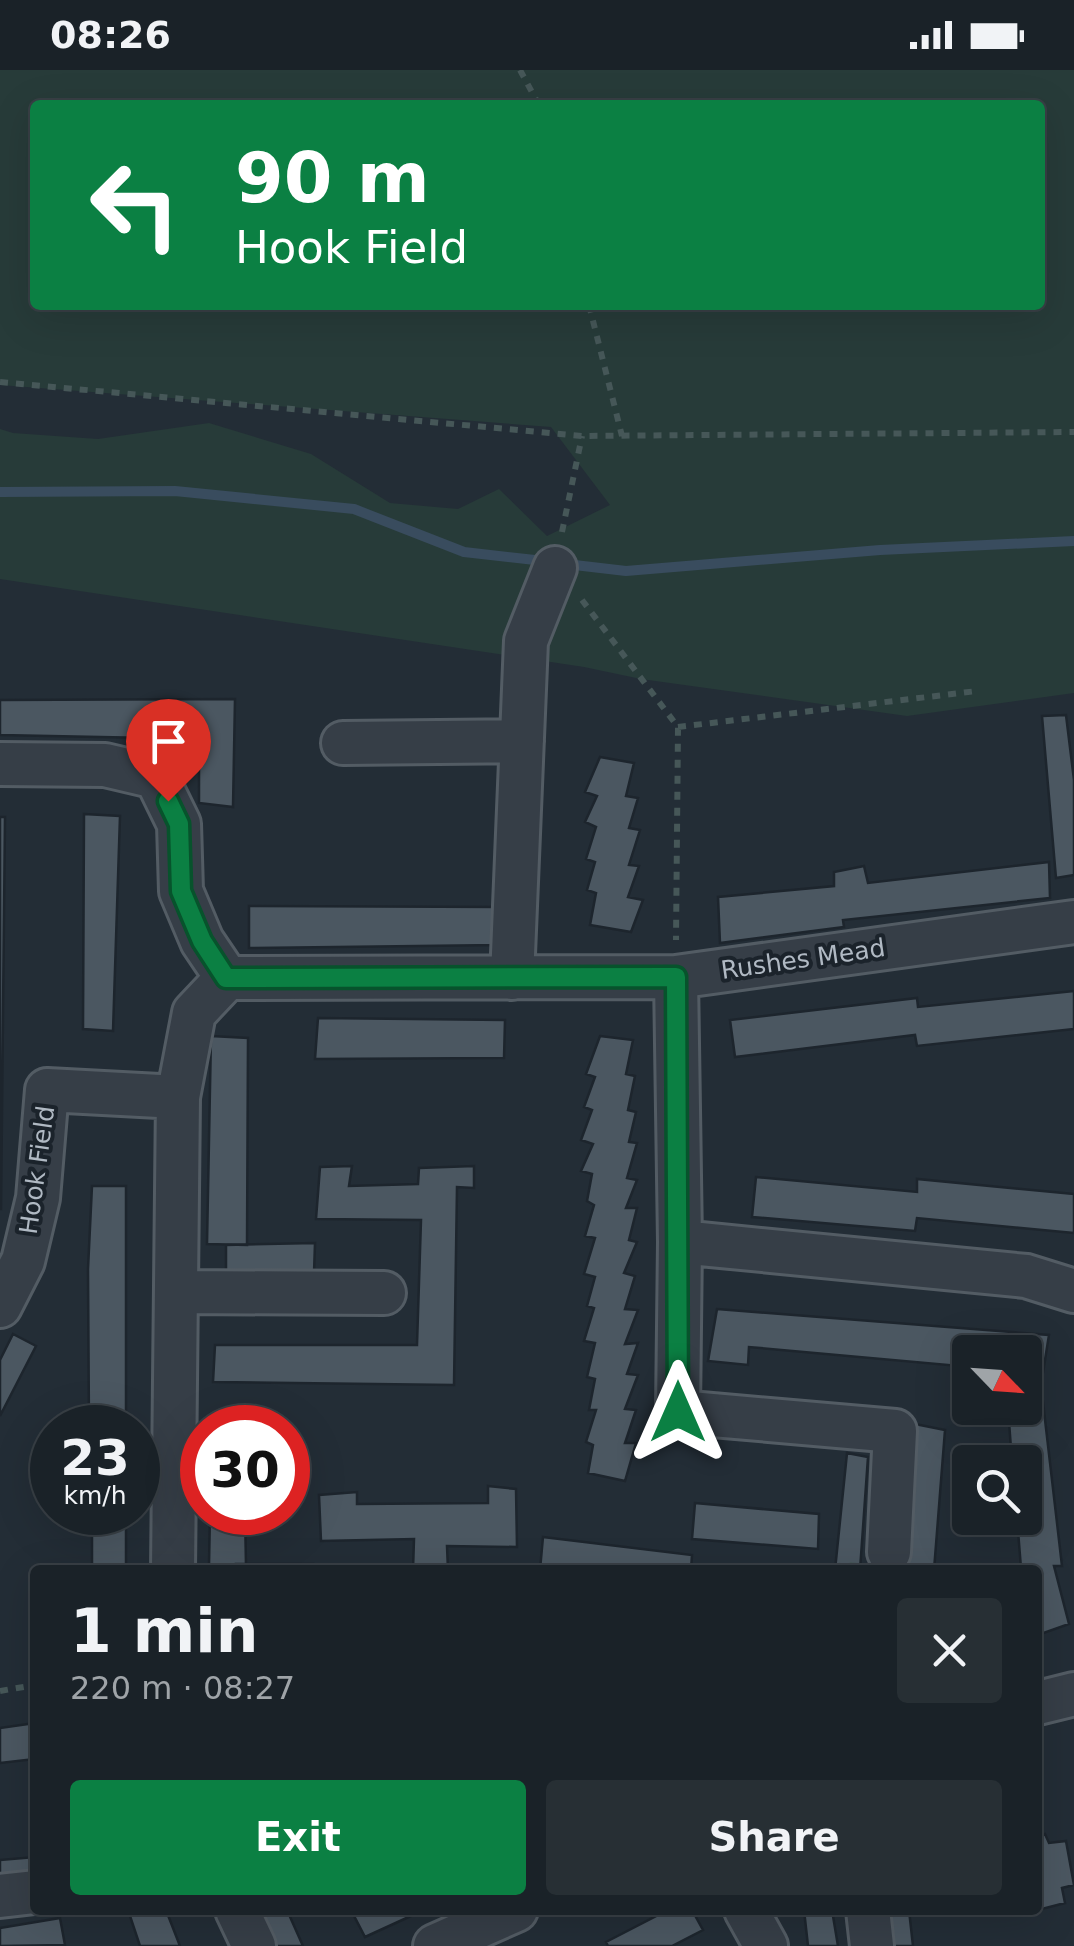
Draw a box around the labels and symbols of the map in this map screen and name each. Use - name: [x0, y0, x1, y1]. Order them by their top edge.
- pin: [126, 699, 211, 802]
- street label: Rushes Mead: [719, 933, 887, 985]
- street label: Hook Field: [14, 1104, 60, 1236]
- north arrow: [952, 1335, 1042, 1425]
- position arrow: [626, 1360, 730, 1464]
- speed limit sign: 30: [180, 1405, 310, 1535]

